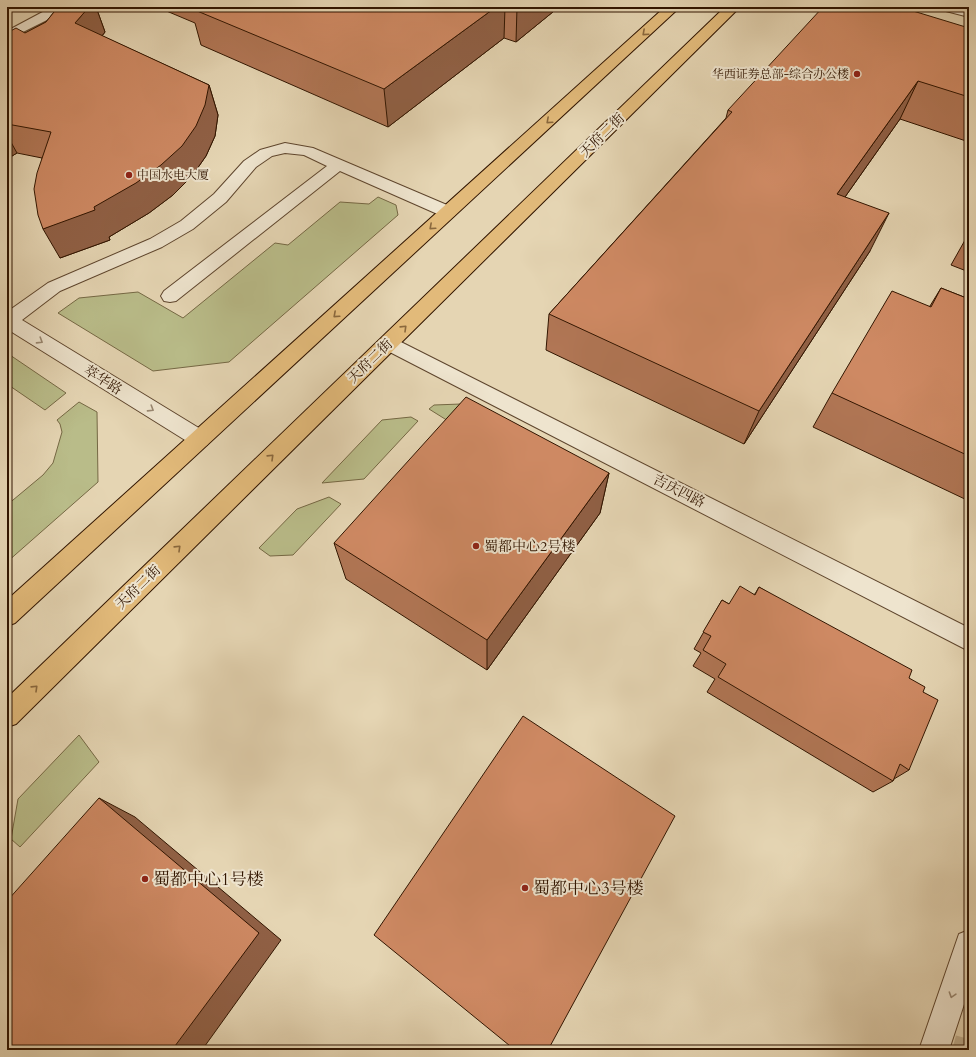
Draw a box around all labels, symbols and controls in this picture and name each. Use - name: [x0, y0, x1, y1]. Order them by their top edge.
- one-way arrow: [642, 29, 649, 36]
- place label: 华西证券总部-综合办公楼: [712, 66, 849, 82]
- marker: 华西证券总部-综合办公楼: [852, 69, 862, 79]
- street label: 天府二街: [575, 109, 629, 161]
- one-way arrow: [546, 116, 553, 123]
- place label: 中国水电大厦: [137, 167, 209, 183]
- marker: 中国水电大厦: [124, 170, 134, 180]
- one-way arrow: [429, 223, 437, 230]
- one-way arrow: [333, 310, 341, 318]
- one-way arrow: [399, 325, 407, 332]
- street label: 天府二街: [343, 335, 397, 387]
- one-way arrow: [36, 336, 43, 343]
- street label: 萃华路: [80, 361, 126, 399]
- one-way arrow: [147, 404, 154, 412]
- one-way arrow: [266, 455, 274, 462]
- street label: 吉庆四路: [650, 470, 708, 512]
- place label: 蜀都中心2号楼: [484, 537, 575, 556]
- marker: 蜀都中心2号楼: [471, 541, 481, 551]
- one-way arrow: [173, 545, 181, 553]
- street label: 天府二街: [111, 561, 165, 613]
- one-way arrow: [30, 685, 38, 693]
- place label: 蜀都中心1号楼: [153, 868, 264, 891]
- marker: 蜀都中心1号楼: [140, 874, 150, 884]
- place label: 蜀都中心3号楼: [533, 877, 644, 900]
- marker: 蜀都中心3号楼: [520, 883, 530, 893]
- one-way arrow: [948, 991, 957, 998]

